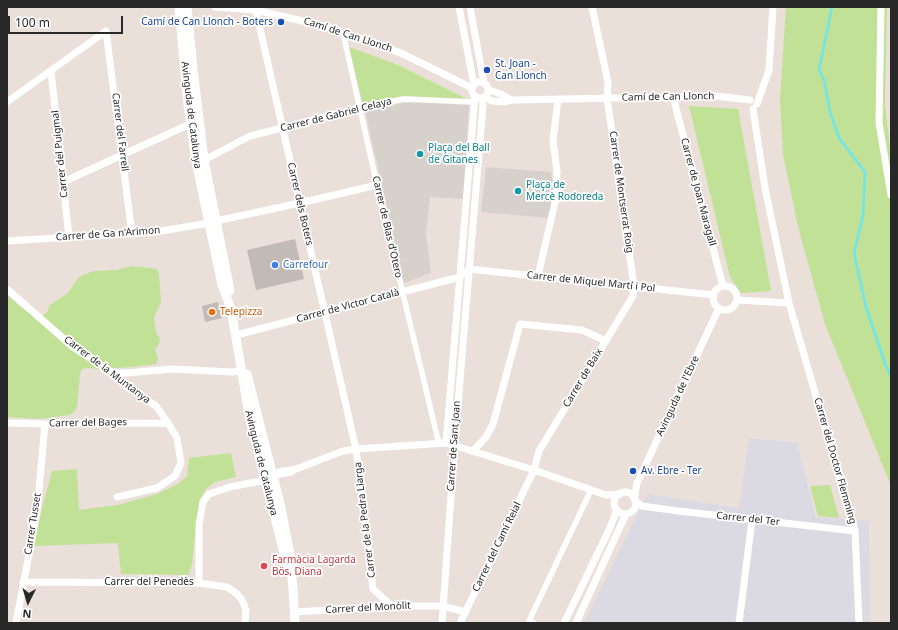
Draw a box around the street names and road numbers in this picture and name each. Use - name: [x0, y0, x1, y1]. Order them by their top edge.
- street label: Camí de Can Llonch: [302, 15, 394, 55]
- street label: Avinguda de Catalunya: [178, 61, 204, 169]
- street label: Camí de Can Llonch: [622, 90, 714, 104]
- street label: Carrer del Farrell: [109, 92, 131, 172]
- street label: Carrer de Gabriel Celaya: [279, 95, 393, 135]
- street label: Carrer del Puigmal: [49, 110, 71, 198]
- street label: Carrer de Montserrat Roig: [607, 130, 635, 254]
- street label: Carrer de Joan Maragall: [678, 137, 718, 247]
- street label: Carrer dels Boters: [285, 161, 315, 247]
- street label: Carrer de Blas d'Otero: [369, 175, 405, 279]
- street label: Carrer de Ga n'Arimon: [55, 224, 161, 244]
- street label: Carrer de Miquel Martí i Pol: [526, 269, 656, 295]
- street label: Carrer de Victor Català: [295, 287, 401, 325]
- street label: Carrer de la Muntanya: [61, 334, 153, 406]
- street label: Carrer de Baix: [561, 346, 605, 410]
- street label: Avinguda de l'Ebre: [654, 354, 702, 438]
- street label: Carrer del Doctor Flemming: [811, 396, 859, 526]
- street label: Carrer de Sant Joan: [445, 400, 463, 492]
- street label: Avinguda de Catalunya: [242, 409, 280, 517]
- street label: Carrer del Bages: [49, 416, 127, 430]
- street label: Carrer de la Pedra Llarga: [352, 461, 378, 579]
- street label: Carrer Tusset: [22, 492, 44, 556]
- street label: Carrer del Camí Reial: [470, 500, 524, 594]
- street label: Carrer del Ter: [716, 510, 780, 528]
- street label: Carrer del Penedès: [104, 576, 194, 588]
- street label: Carrer del Monòlit: [325, 600, 411, 616]

